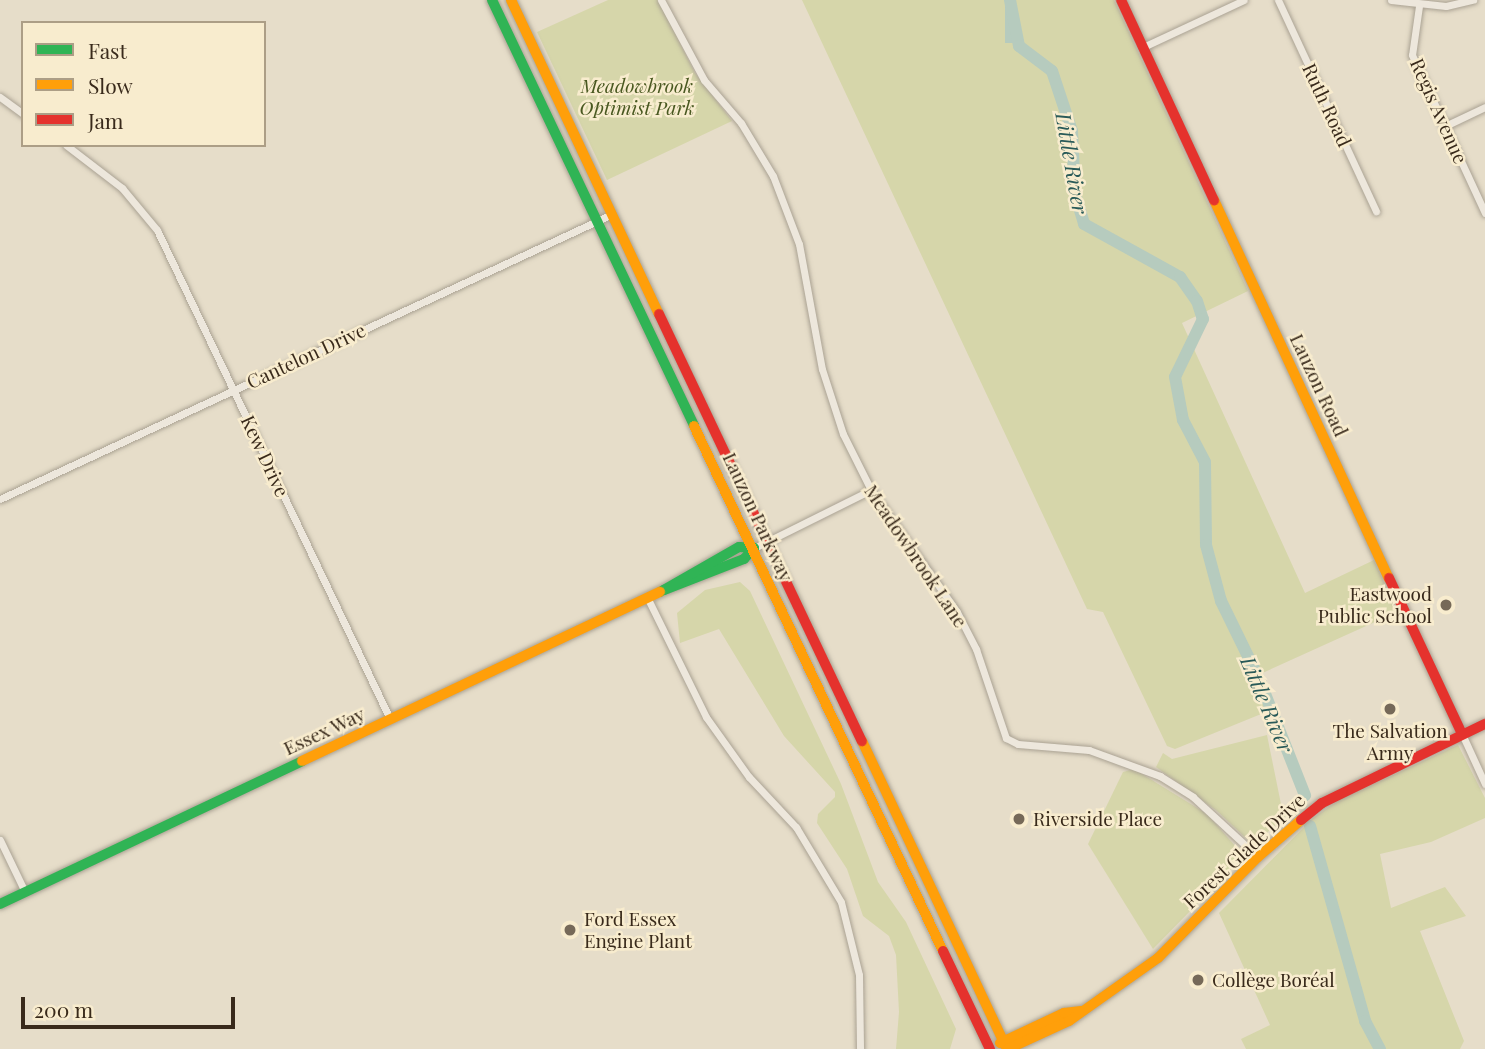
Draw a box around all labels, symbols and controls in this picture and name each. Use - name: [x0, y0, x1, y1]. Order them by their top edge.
- legend: [21, 21, 266, 147]
- text: Fast: [88, 36, 127, 64]
- street label: Regis Avenue: [1406, 55, 1472, 167]
- street label: Ruth Road: [1298, 60, 1356, 150]
- text: Slow: [88, 71, 133, 99]
- park label: Meadowbrook Optimist Park: [580, 75, 694, 119]
- text: Jam: [88, 106, 124, 134]
- water label: Little River: [1052, 110, 1094, 216]
- street label: Cantelon Drive: [243, 319, 369, 393]
- street label: Lauzon Road: [1285, 330, 1353, 440]
- street label: Kew Drive: [236, 411, 294, 501]
- street label: Lauzon Parkway: [718, 449, 798, 585]
- street label: Meadowbrook Lane: [860, 480, 972, 632]
- place label: Eastwood Public School: [1318, 583, 1432, 627]
- marker: Eastwood Public School: [1438, 597, 1454, 613]
- water label: Little River: [1236, 652, 1300, 756]
- marker: The Salvation Army: [1382, 701, 1398, 717]
- street label: Essex Way: [279, 702, 369, 760]
- place label: The Salvation Army: [1332, 720, 1448, 764]
- street label: Forest Glade Drive: [1178, 789, 1310, 913]
- place label: Riverside Place: [1033, 808, 1162, 830]
- marker: Riverside Place: [1011, 811, 1027, 827]
- place label: Ford Essex Engine Plant: [584, 908, 692, 952]
- marker: Ford Essex Engine Plant: [562, 922, 578, 938]
- place label: Collège Boréal: [1212, 969, 1335, 991]
- marker: Collège Boréal: [1190, 972, 1206, 988]
- scale bar: [24, 982, 238, 1026]
- text: 200 m: [34, 995, 93, 1023]

